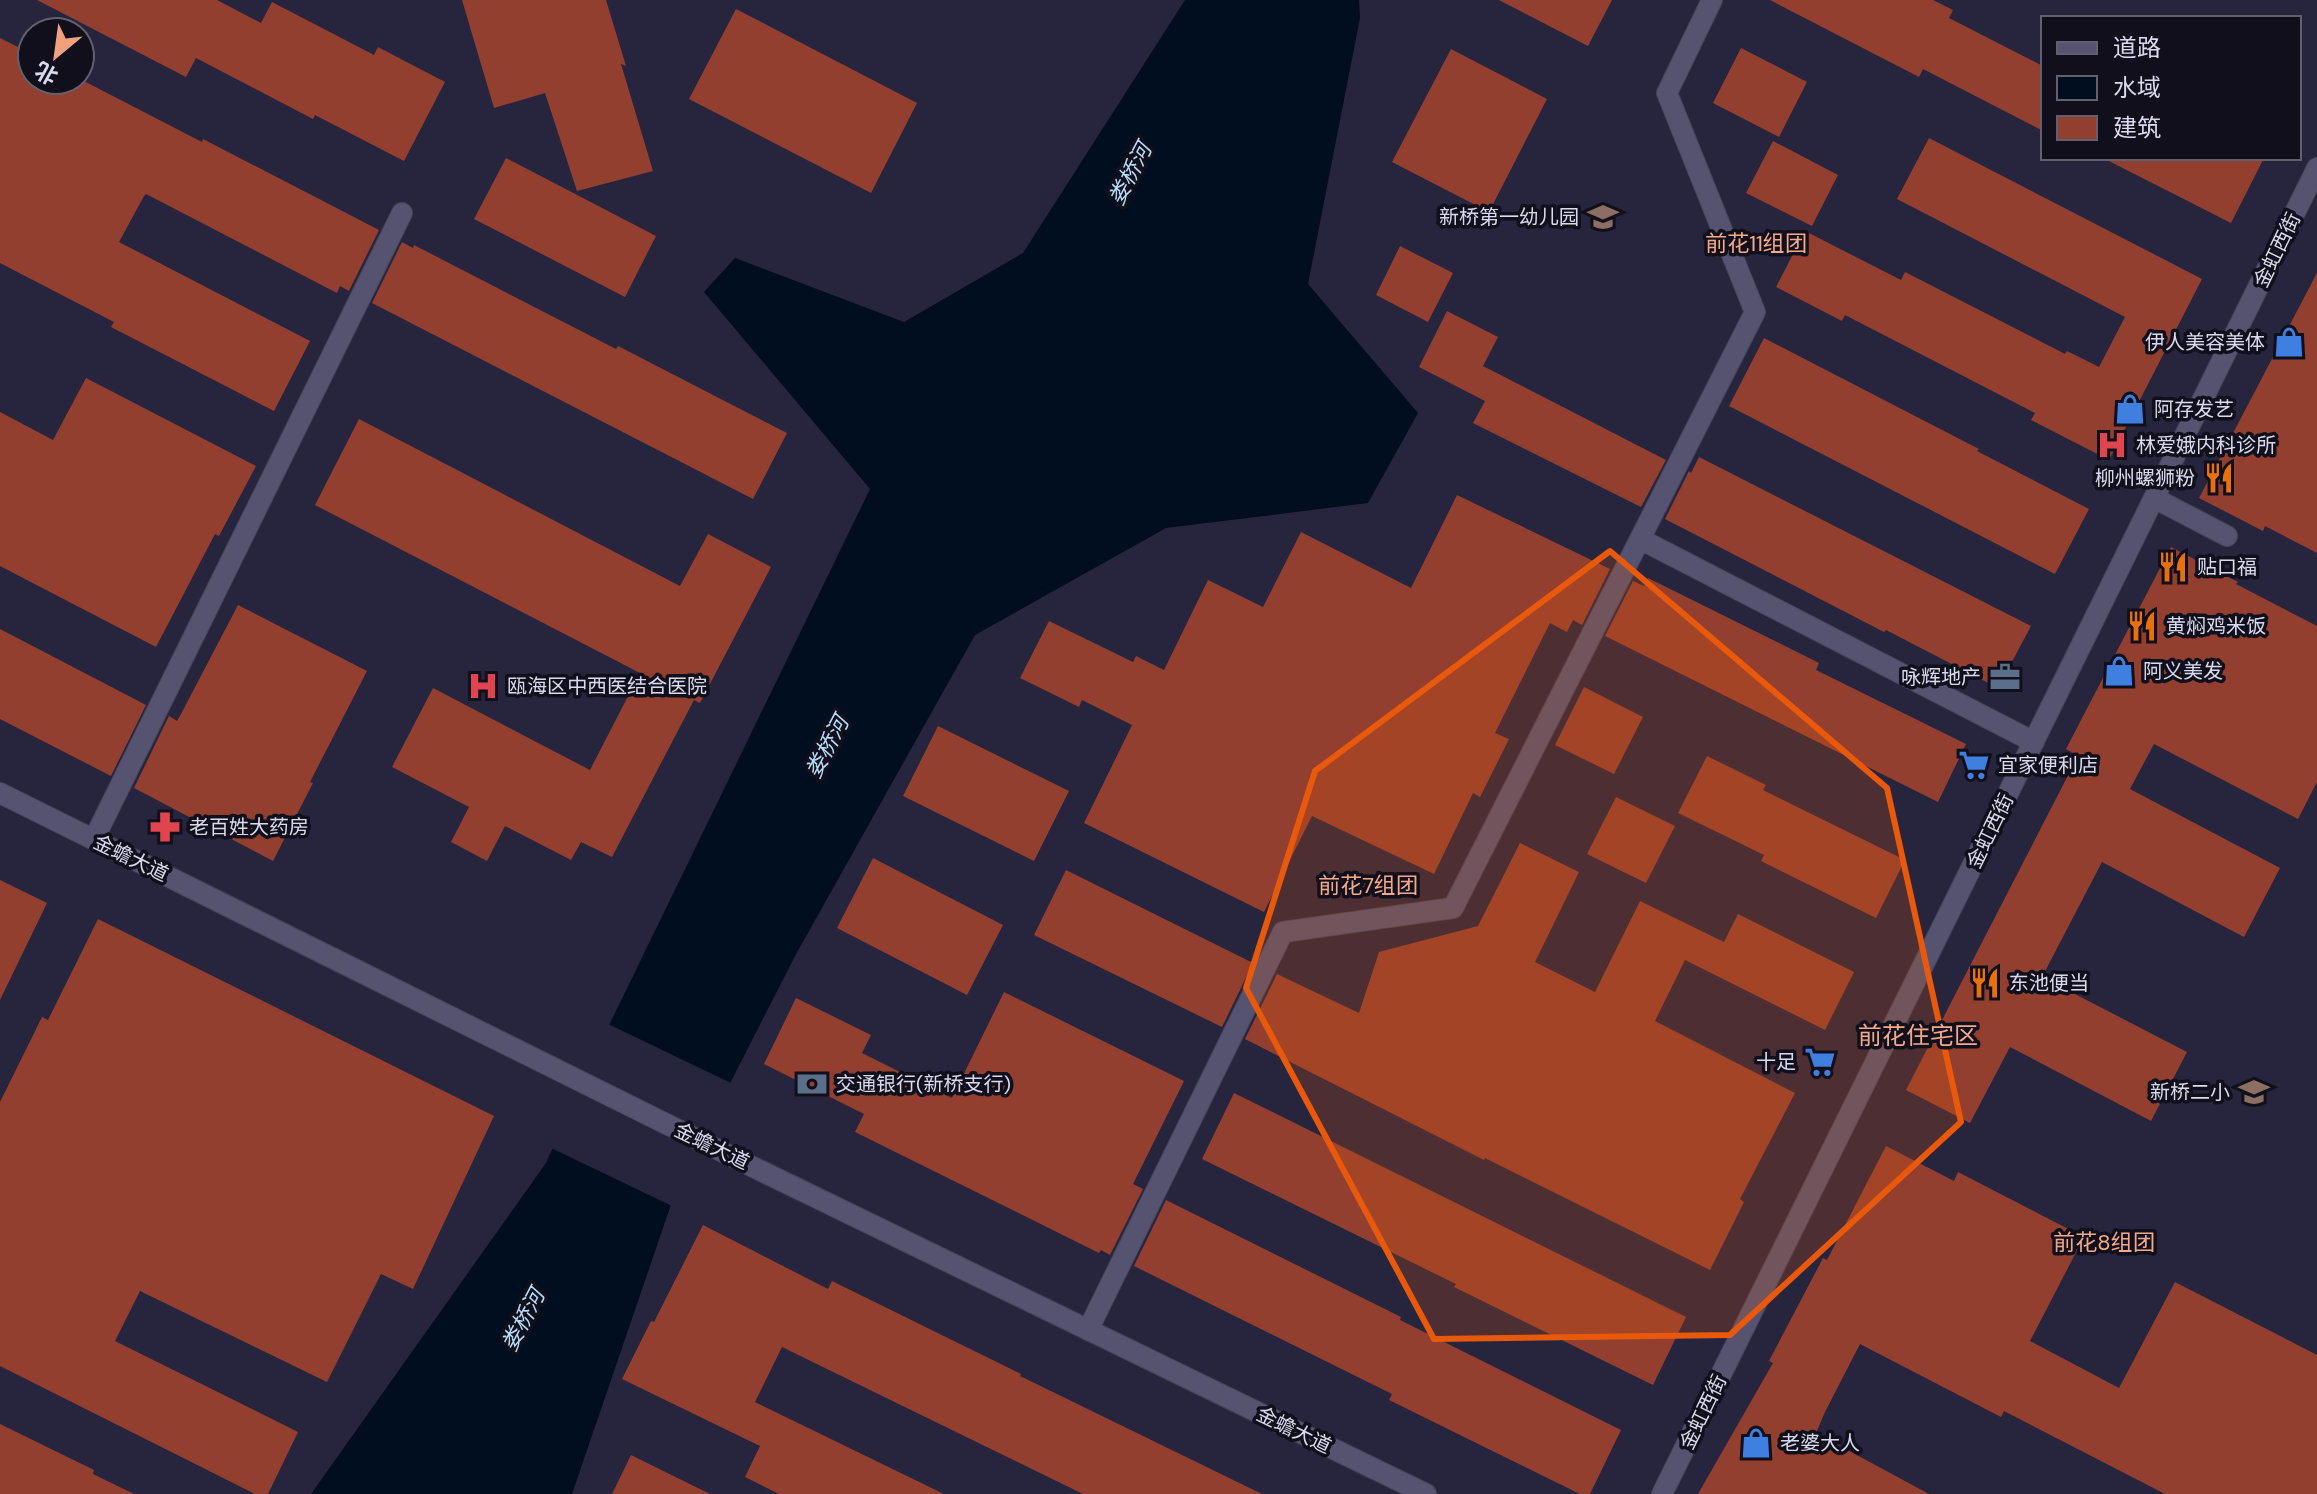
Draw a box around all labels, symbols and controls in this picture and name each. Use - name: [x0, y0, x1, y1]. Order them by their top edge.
- north arrow: [16, 16, 96, 96]
- legend: [2041, 16, 2301, 160]
- text: 道路: [2113, 32, 2161, 63]
- text: 北: [30, 55, 63, 91]
- text: 水域: [2113, 72, 2161, 103]
- text: 建筑: [2113, 112, 2161, 143]
- water label: 娄桥河: [1102, 135, 1160, 210]
- school or university icon: 新桥第一幼儿园: [1586, 200, 1620, 234]
- place label: 新桥第一幼儿园: [1439, 204, 1579, 230]
- street label: 金虹西街: [2248, 208, 2306, 292]
- district label: 前花11组团: [1705, 229, 1807, 258]
- shop icon: 伊人美容美体: [2272, 325, 2306, 359]
- place label: 伊人美容美体: [2145, 329, 2265, 355]
- shop icon: 阿存发艺: [2113, 392, 2147, 426]
- place label: 阿存发艺: [2154, 396, 2234, 422]
- hospital icon: 林爱娥内科诊所: [2095, 428, 2129, 462]
- place label: 林爱娥内科诊所: [2136, 432, 2276, 458]
- restaurant icon: 柳州螺狮粉: [2202, 461, 2236, 495]
- place label: 柳州螺狮粉: [2095, 465, 2195, 491]
- restaurant icon: 贴口福: [2156, 550, 2190, 584]
- place label: 贴口福: [2197, 554, 2257, 580]
- restaurant icon: 黄焖鸡米饭: [2125, 609, 2159, 643]
- place label: 黄焖鸡米饭: [2166, 613, 2266, 639]
- shop icon: 阿义美发: [2102, 654, 2136, 688]
- place label: 阿义美发: [2143, 658, 2223, 684]
- office icon: 咏辉地产: [1988, 660, 2022, 694]
- place label: 咏辉地产: [1901, 664, 1981, 690]
- hospital icon: 瓯海区中西医结合医院: [466, 669, 500, 703]
- place label: 瓯海区中西医结合医院: [507, 673, 707, 699]
- water label: 娄桥河: [799, 708, 857, 783]
- supermarket icon: 宜家便利店: [1957, 748, 1991, 782]
- place label: 宜家便利店: [1998, 752, 2098, 778]
- street label: 金虹西街: [1961, 789, 2019, 873]
- pharmacy icon: 老百姓大药房: [148, 810, 182, 844]
- place label: 老百姓大药房: [189, 814, 309, 840]
- street label: 金蟾大道: [89, 829, 173, 887]
- district label: 前花7组团: [1318, 871, 1418, 900]
- restaurant icon: 东池便当: [1968, 966, 2002, 1000]
- place label: 东池便当: [2009, 970, 2089, 996]
- district label: 前花住宅区: [1858, 1020, 1978, 1051]
- supermarket icon: 十足: [1803, 1045, 1837, 1079]
- place label: 十足: [1756, 1049, 1796, 1075]
- bank icon: 交通银行(新桥支行): [795, 1067, 829, 1101]
- place label: 交通银行(新桥支行): [836, 1071, 1011, 1097]
- school or university icon: 新桥二小: [2237, 1075, 2271, 1109]
- place label: 新桥二小: [2150, 1079, 2230, 1105]
- street label: 金蟾大道: [670, 1117, 754, 1175]
- district label: 前花8组团: [2053, 1228, 2155, 1257]
- water label: 娄桥河: [495, 1281, 553, 1356]
- street label: 金虹西街: [1674, 1370, 1732, 1454]
- street label: 金蟾大道: [1252, 1401, 1336, 1459]
- shop icon: 老婆大人: [1739, 1426, 1773, 1460]
- place label: 老婆大人: [1780, 1430, 1860, 1456]

